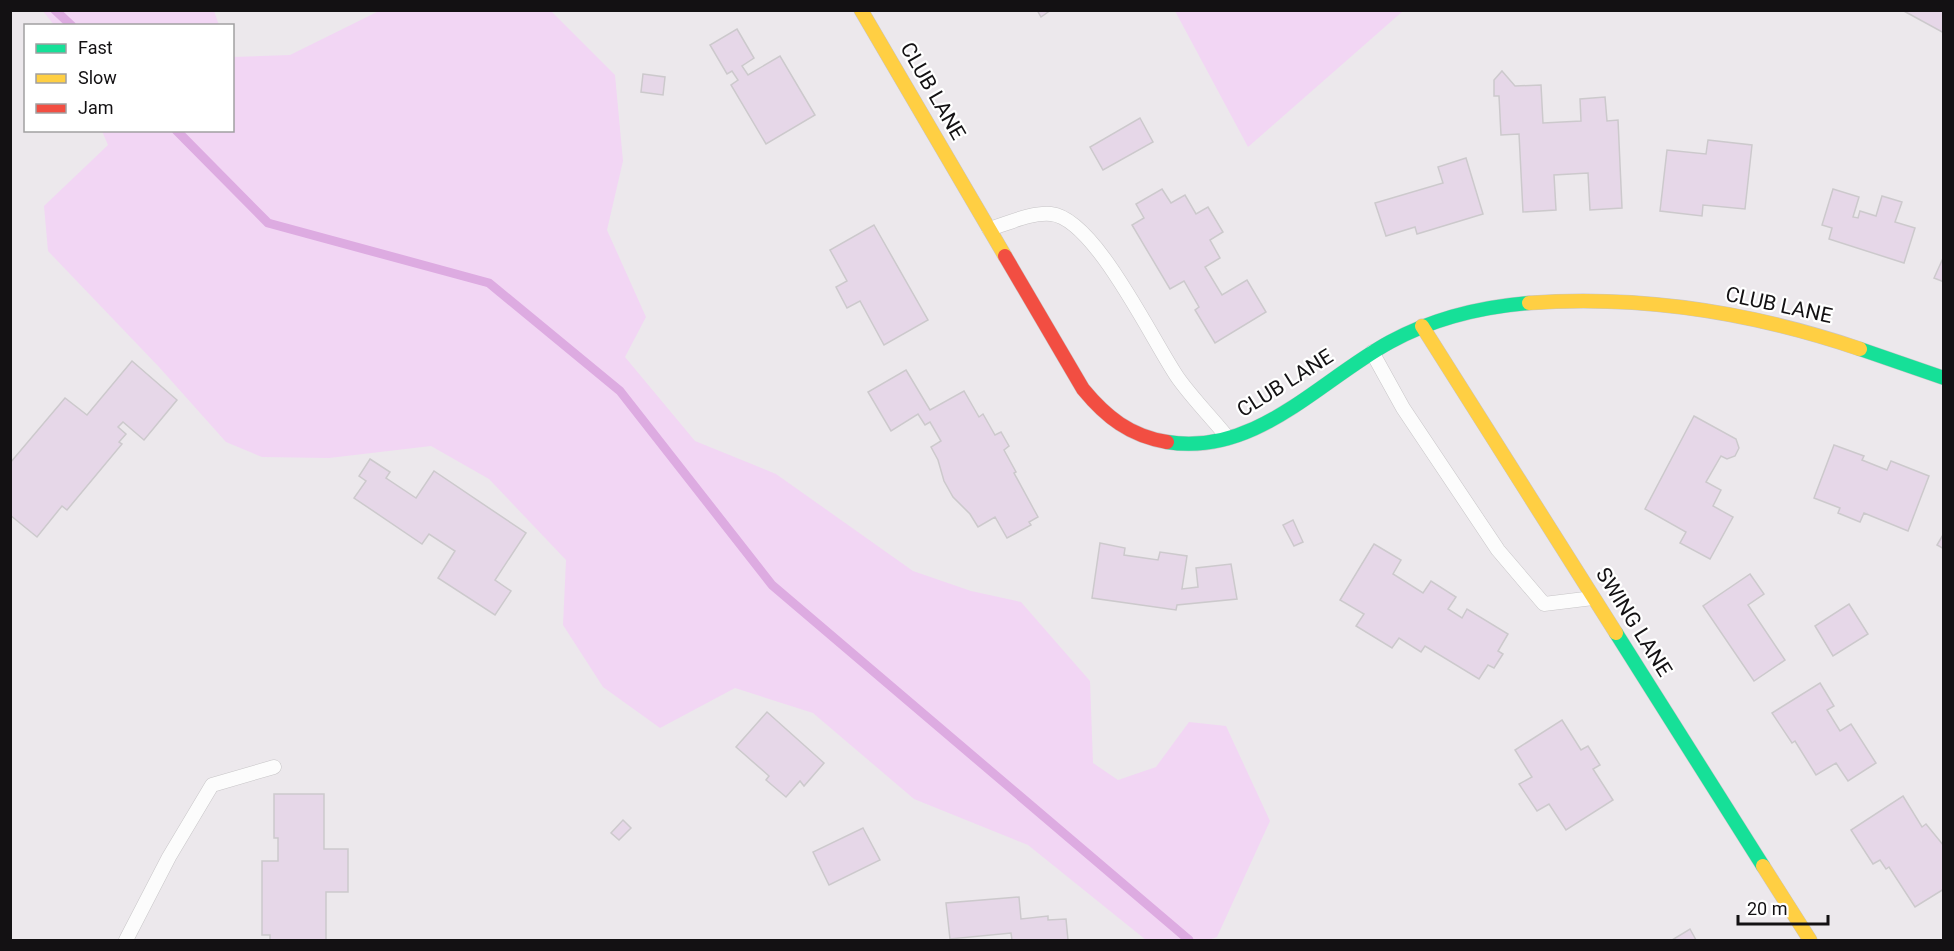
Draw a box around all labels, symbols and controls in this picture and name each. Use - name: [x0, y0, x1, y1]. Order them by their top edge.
- legend: [24, 24, 234, 132]
- text: Fast: [78, 37, 113, 58]
- street label: CLUB LANE: [895, 38, 971, 144]
- text: Slow: [78, 67, 117, 88]
- text: Jam: [78, 97, 114, 118]
- street label: CLUB LANE: [1723, 282, 1835, 328]
- street label: CLUB LANE: [1233, 344, 1337, 422]
- street label: SWING LANE: [1591, 563, 1677, 681]
- scale bar: [1738, 888, 1828, 926]
- text: 20 m: [1747, 898, 1787, 919]

